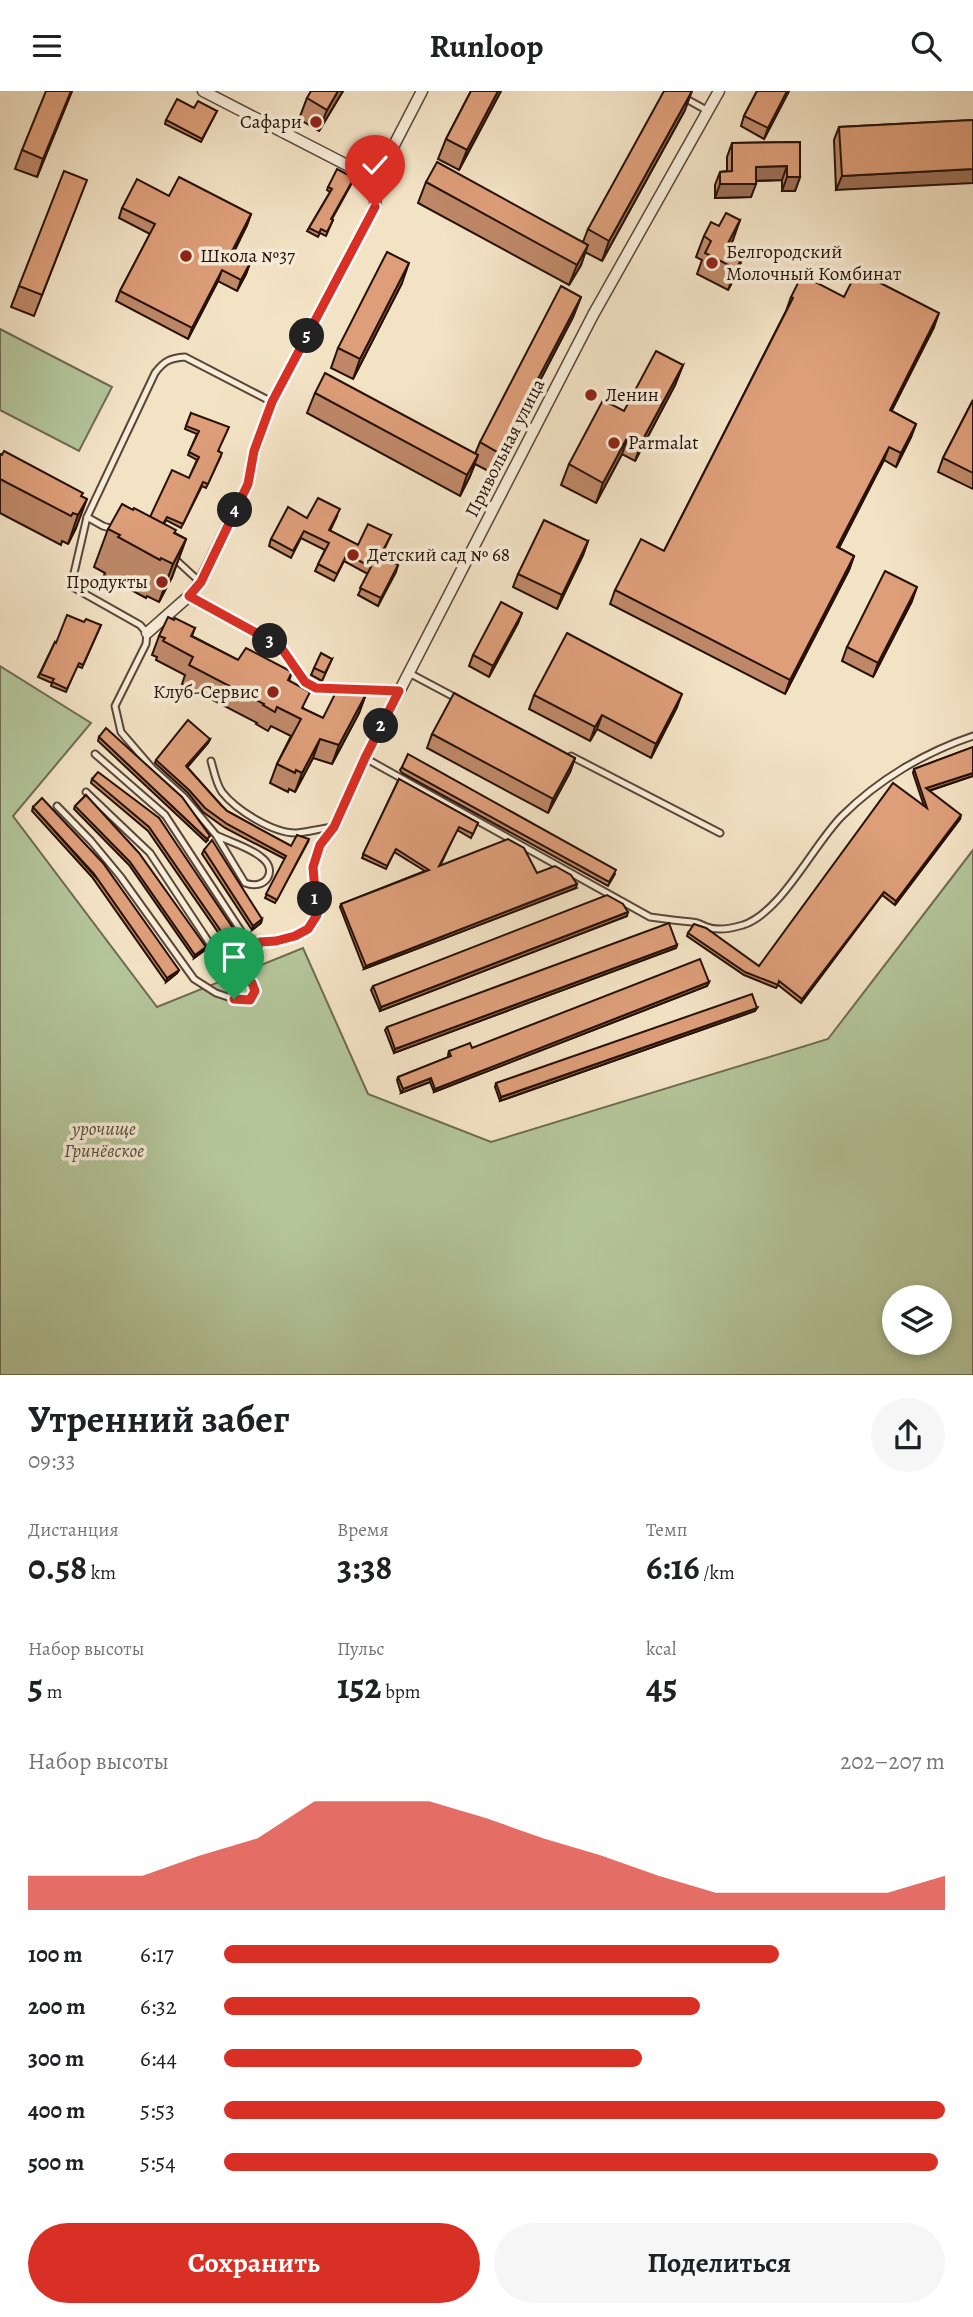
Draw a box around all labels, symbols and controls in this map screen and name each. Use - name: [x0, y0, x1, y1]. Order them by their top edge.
- text: Runloop: [429, 24, 544, 68]
- icon: menu: [28, 27, 66, 65]
- icon: search: [907, 27, 945, 65]
- place label: Сафари: [240, 109, 302, 135]
- marker: Сафари: [308, 114, 324, 130]
- pin: [345, 135, 405, 207]
- icon: check: [356, 146, 394, 184]
- place label: Белгородский Молочный Комбинат: [726, 239, 902, 287]
- place label: Школа №37: [200, 243, 295, 269]
- marker: Школа №37: [178, 248, 194, 264]
- marker: Белгородский Молочный Комбинат: [704, 255, 720, 271]
- pin: 5: [290, 319, 324, 353]
- text: 5: [302, 322, 311, 348]
- street label: Привольная улица: [459, 374, 551, 522]
- place label: Ленин: [605, 382, 659, 408]
- marker: Ленин: [583, 387, 599, 403]
- place label: Parmalat: [628, 430, 699, 456]
- marker: Parmalat: [606, 435, 622, 451]
- pin: 4: [218, 493, 252, 527]
- text: 4: [230, 496, 239, 522]
- place label: Детский сад № 68: [367, 542, 510, 568]
- marker: Детский сад № 68: [345, 547, 361, 563]
- place label: Продукты: [66, 569, 148, 595]
- marker: Продукты: [154, 574, 170, 590]
- pin: 3: [252, 623, 288, 659]
- text: 3: [265, 627, 274, 653]
- place label: Клуб-Сервис: [153, 679, 259, 705]
- marker: Клуб-Сервис: [265, 684, 281, 700]
- pin: 2: [364, 709, 398, 743]
- text: 2: [376, 712, 385, 738]
- pin: 1: [298, 881, 332, 917]
- text: 1: [311, 885, 318, 911]
- pin: [204, 927, 264, 999]
- icon: arrive: [215, 938, 253, 976]
- park label: урочище Гринёвское: [64, 1116, 144, 1164]
- map controls: [882, 1285, 952, 1355]
- button: layers: [882, 1285, 952, 1355]
- text: Утренний забег: [28, 1393, 289, 1445]
- button: share: [871, 1398, 945, 1472]
- text: 09:33: [28, 1445, 75, 1476]
- text: Дистанция: [28, 1517, 119, 1543]
- text: Время: [337, 1517, 389, 1543]
- text: Темп: [646, 1517, 687, 1543]
- text: 0.58: [28, 1543, 87, 1591]
- text: 3:38: [337, 1543, 392, 1591]
- text: 6:16: [646, 1543, 700, 1591]
- text: km: [87, 1560, 116, 1586]
- text: /km: [700, 1560, 735, 1586]
- text: Набор высоты: [28, 1636, 144, 1662]
- text: Пульс: [337, 1636, 385, 1662]
- text: kcal: [646, 1636, 676, 1662]
- text: 5: [28, 1662, 43, 1710]
- text: 152: [337, 1662, 381, 1710]
- text: 45: [646, 1662, 677, 1710]
- text: m: [43, 1679, 63, 1705]
- text: bpm: [381, 1679, 421, 1705]
- text: Набор высоты: [28, 1746, 169, 1777]
- text: 202–207 m: [840, 1746, 945, 1777]
- text: 100 m: [28, 1939, 83, 1970]
- text: 6:17: [140, 1939, 174, 1970]
- text: 200 m: [28, 1991, 86, 2022]
- text: 6:32: [140, 1991, 177, 2022]
- text: 300 m: [28, 2043, 84, 2074]
- text: 6:44: [140, 2043, 177, 2074]
- text: 400 m: [28, 2095, 85, 2126]
- text: 5:53: [140, 2095, 175, 2126]
- text: 500 m: [28, 2147, 84, 2178]
- text: 5:54: [140, 2147, 176, 2178]
- button: Сохранить: [28, 2223, 480, 2303]
- button: Поделиться: [494, 2223, 945, 2303]

